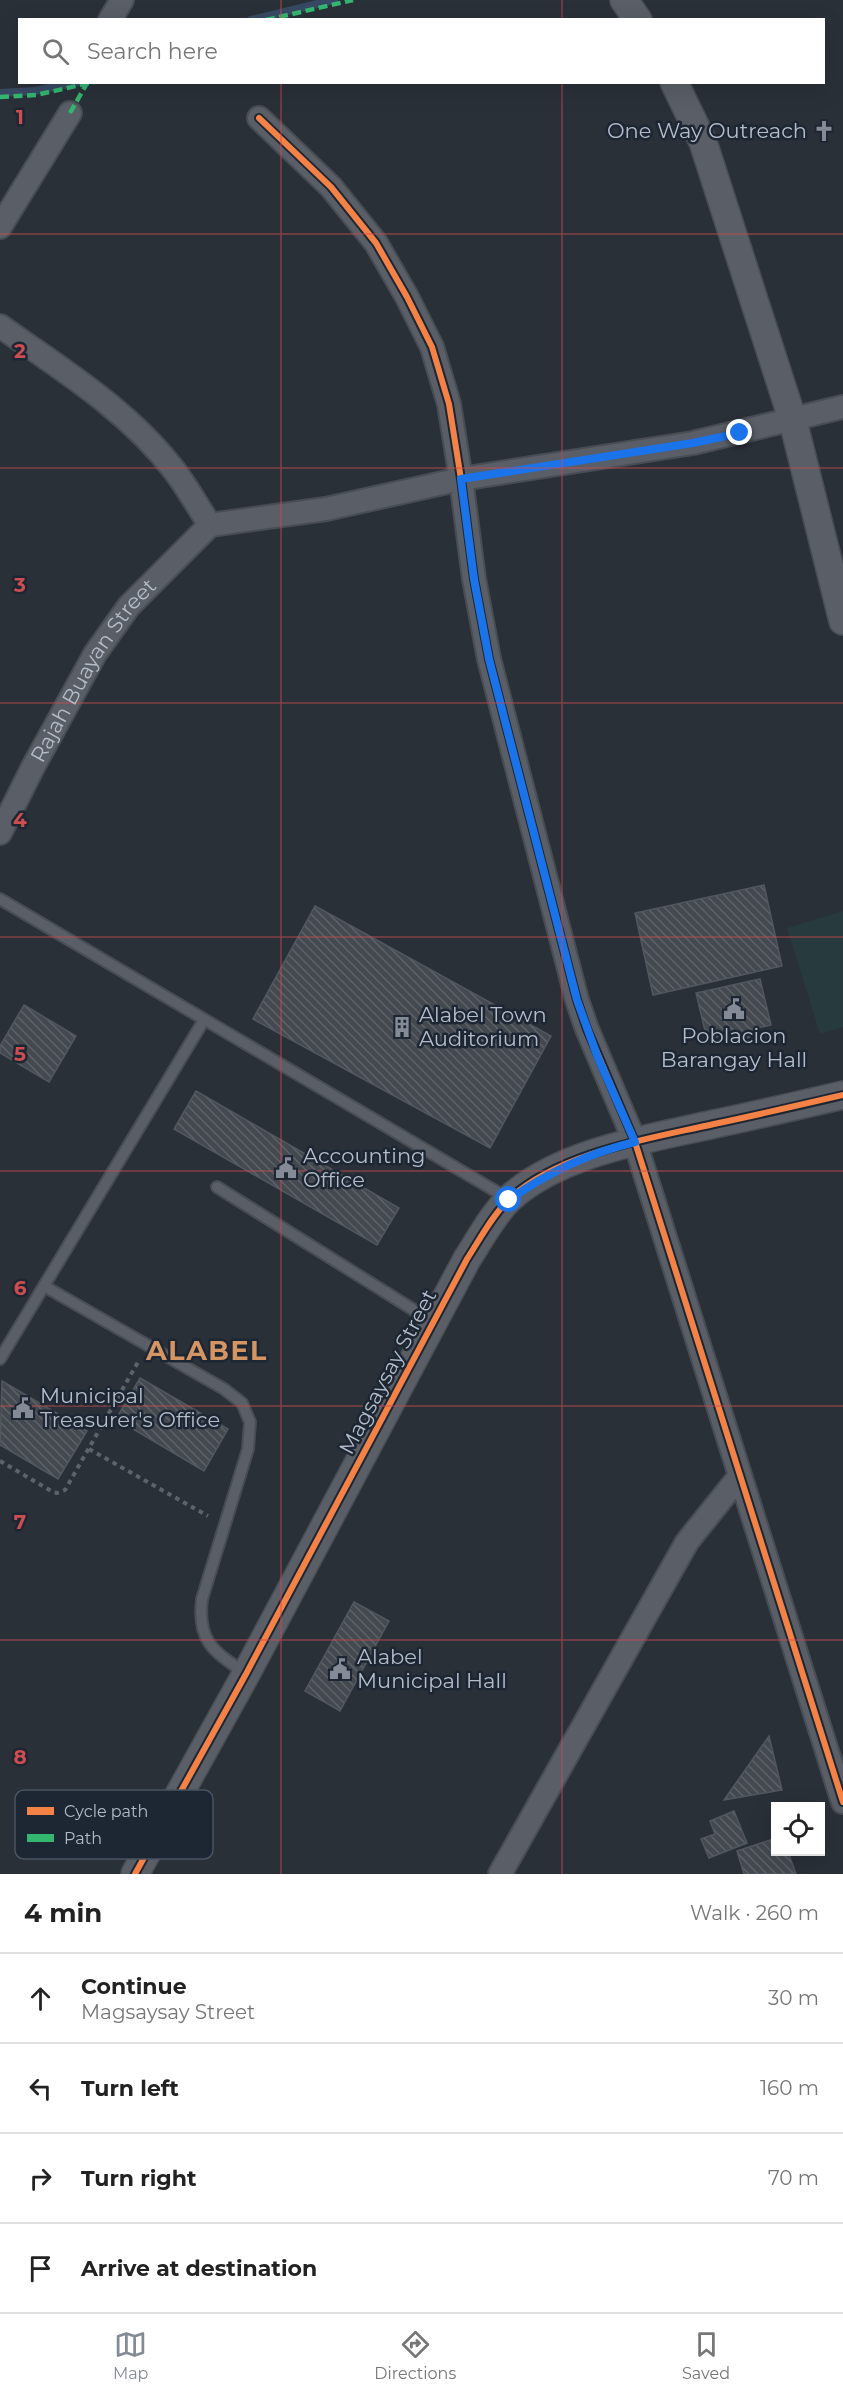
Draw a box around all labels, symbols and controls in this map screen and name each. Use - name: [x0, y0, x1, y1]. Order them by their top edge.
- search box: [18, 18, 825, 84]
- icon: search: [39, 35, 72, 68]
- text: Search here: [87, 38, 218, 65]
- text: 1: [16, 105, 24, 129]
- place label: One Way Outreach: [607, 118, 807, 143]
- church icon: One Way Outreach: [812, 119, 836, 143]
- text: 2: [14, 339, 26, 363]
- route end: [726, 419, 752, 445]
- text: 3: [13, 573, 26, 597]
- street label: Rajah Buayan Street: [25, 573, 161, 766]
- text: 4: [13, 808, 27, 832]
- public building icon: Poblacion Barangay Hall: [722, 997, 746, 1021]
- place label: Alabel Town Auditorium: [419, 1002, 547, 1051]
- building icon: Alabel Town Auditorium: [390, 1015, 414, 1039]
- place label: Poblacion Barangay Hall: [661, 1023, 807, 1072]
- text: 5: [14, 1042, 26, 1066]
- place label: Accounting Office: [303, 1143, 425, 1192]
- public building icon: Accounting Office: [274, 1156, 298, 1180]
- route start: [495, 1186, 521, 1212]
- text: 6: [14, 1276, 27, 1300]
- street label: Magsaysay Street: [334, 1285, 442, 1458]
- district label: ALABEL: [145, 1334, 268, 1367]
- place label: Municipal Treasurer's Office: [40, 1383, 220, 1432]
- public building icon: Municipal Treasurer's Office: [11, 1396, 35, 1420]
- text: 7: [14, 1510, 26, 1534]
- place label: Alabel Municipal Hall: [357, 1644, 507, 1693]
- public building icon: Alabel Municipal Hall: [328, 1657, 352, 1681]
- text: 8: [13, 1745, 27, 1769]
- legend: [15, 1790, 213, 1859]
- text: Cycle path: [64, 1802, 148, 1821]
- map controls: [771, 1802, 825, 1856]
- button: locate: [771, 1802, 825, 1856]
- text: Path: [64, 1829, 102, 1848]
- text: 4 min: [24, 1897, 102, 1929]
- text: Walk · 260 m: [690, 1901, 819, 1925]
- text: Continue: [81, 1973, 187, 2000]
- icon: ahead: [24, 1982, 57, 2015]
- text: 30 m: [768, 1986, 819, 2010]
- text: Magsaysay Street: [81, 2000, 255, 2024]
- icon: left: [24, 2072, 57, 2105]
- text: Turn left: [81, 2075, 179, 2102]
- text: 160 m: [760, 2076, 819, 2100]
- icon: right: [24, 2162, 57, 2195]
- text: Turn right: [81, 2165, 196, 2192]
- text: 70 m: [768, 2166, 819, 2190]
- icon: arrive: [24, 2252, 57, 2285]
- text: Arrive at destination: [81, 2255, 317, 2282]
- tab: Map: [113, 2328, 148, 2383]
- tab: Directions: [374, 2328, 456, 2383]
- tab: Saved: [682, 2328, 730, 2383]

